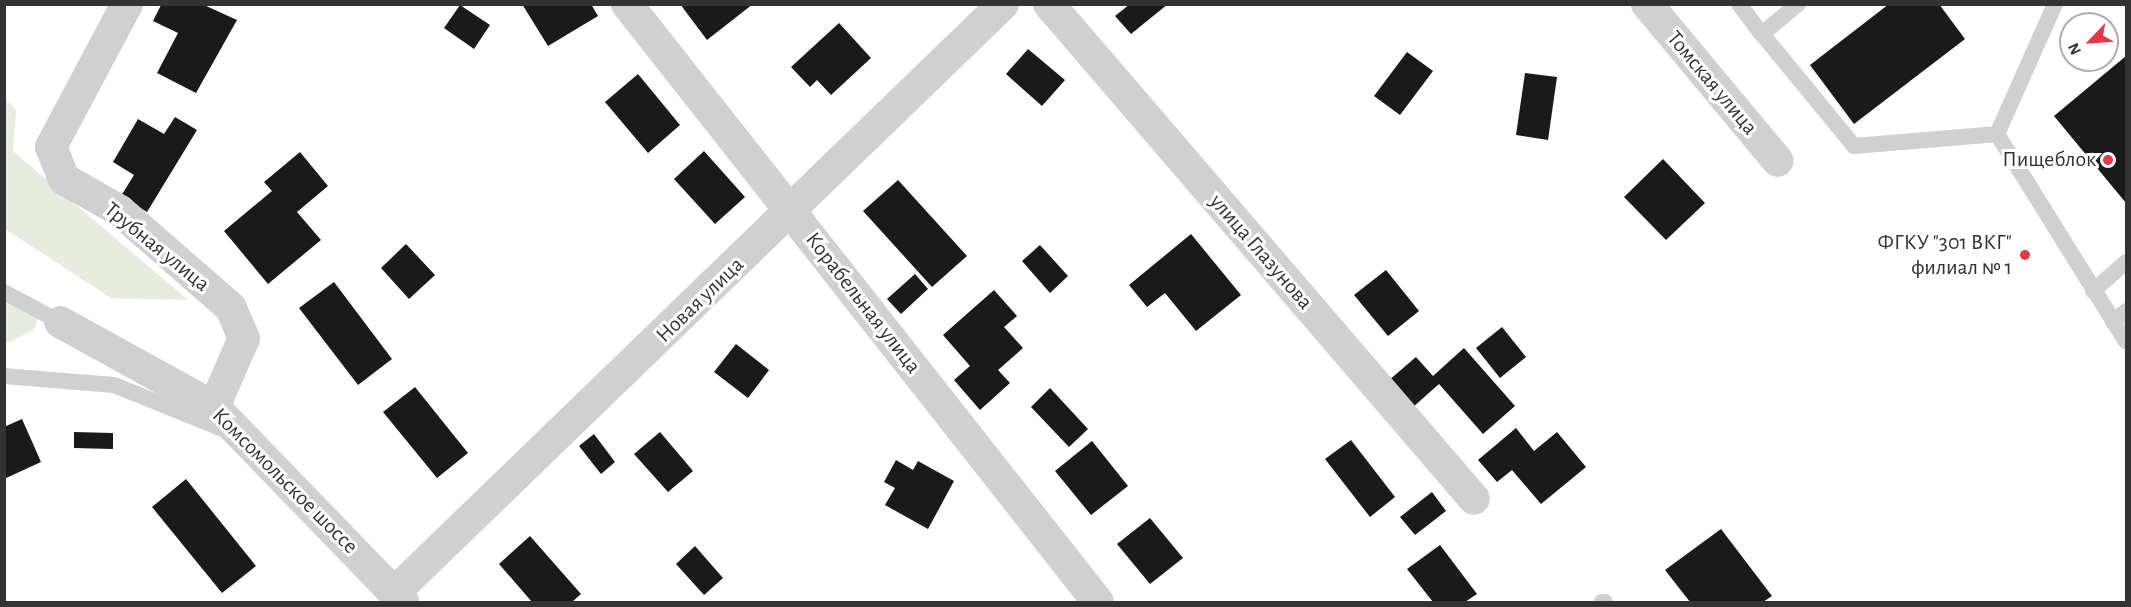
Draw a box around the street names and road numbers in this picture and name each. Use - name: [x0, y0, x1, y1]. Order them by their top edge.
- street label: Томская улица: [1661, 26, 1763, 140]
- street label: улица Глазунова: [1204, 189, 1318, 315]
- street label: Трубная улица: [99, 197, 215, 297]
- street label: Корабельная улица: [800, 227, 926, 379]
- street label: Новая улица: [651, 252, 749, 348]
- street label: Комсомольское шоссе: [206, 402, 364, 560]

